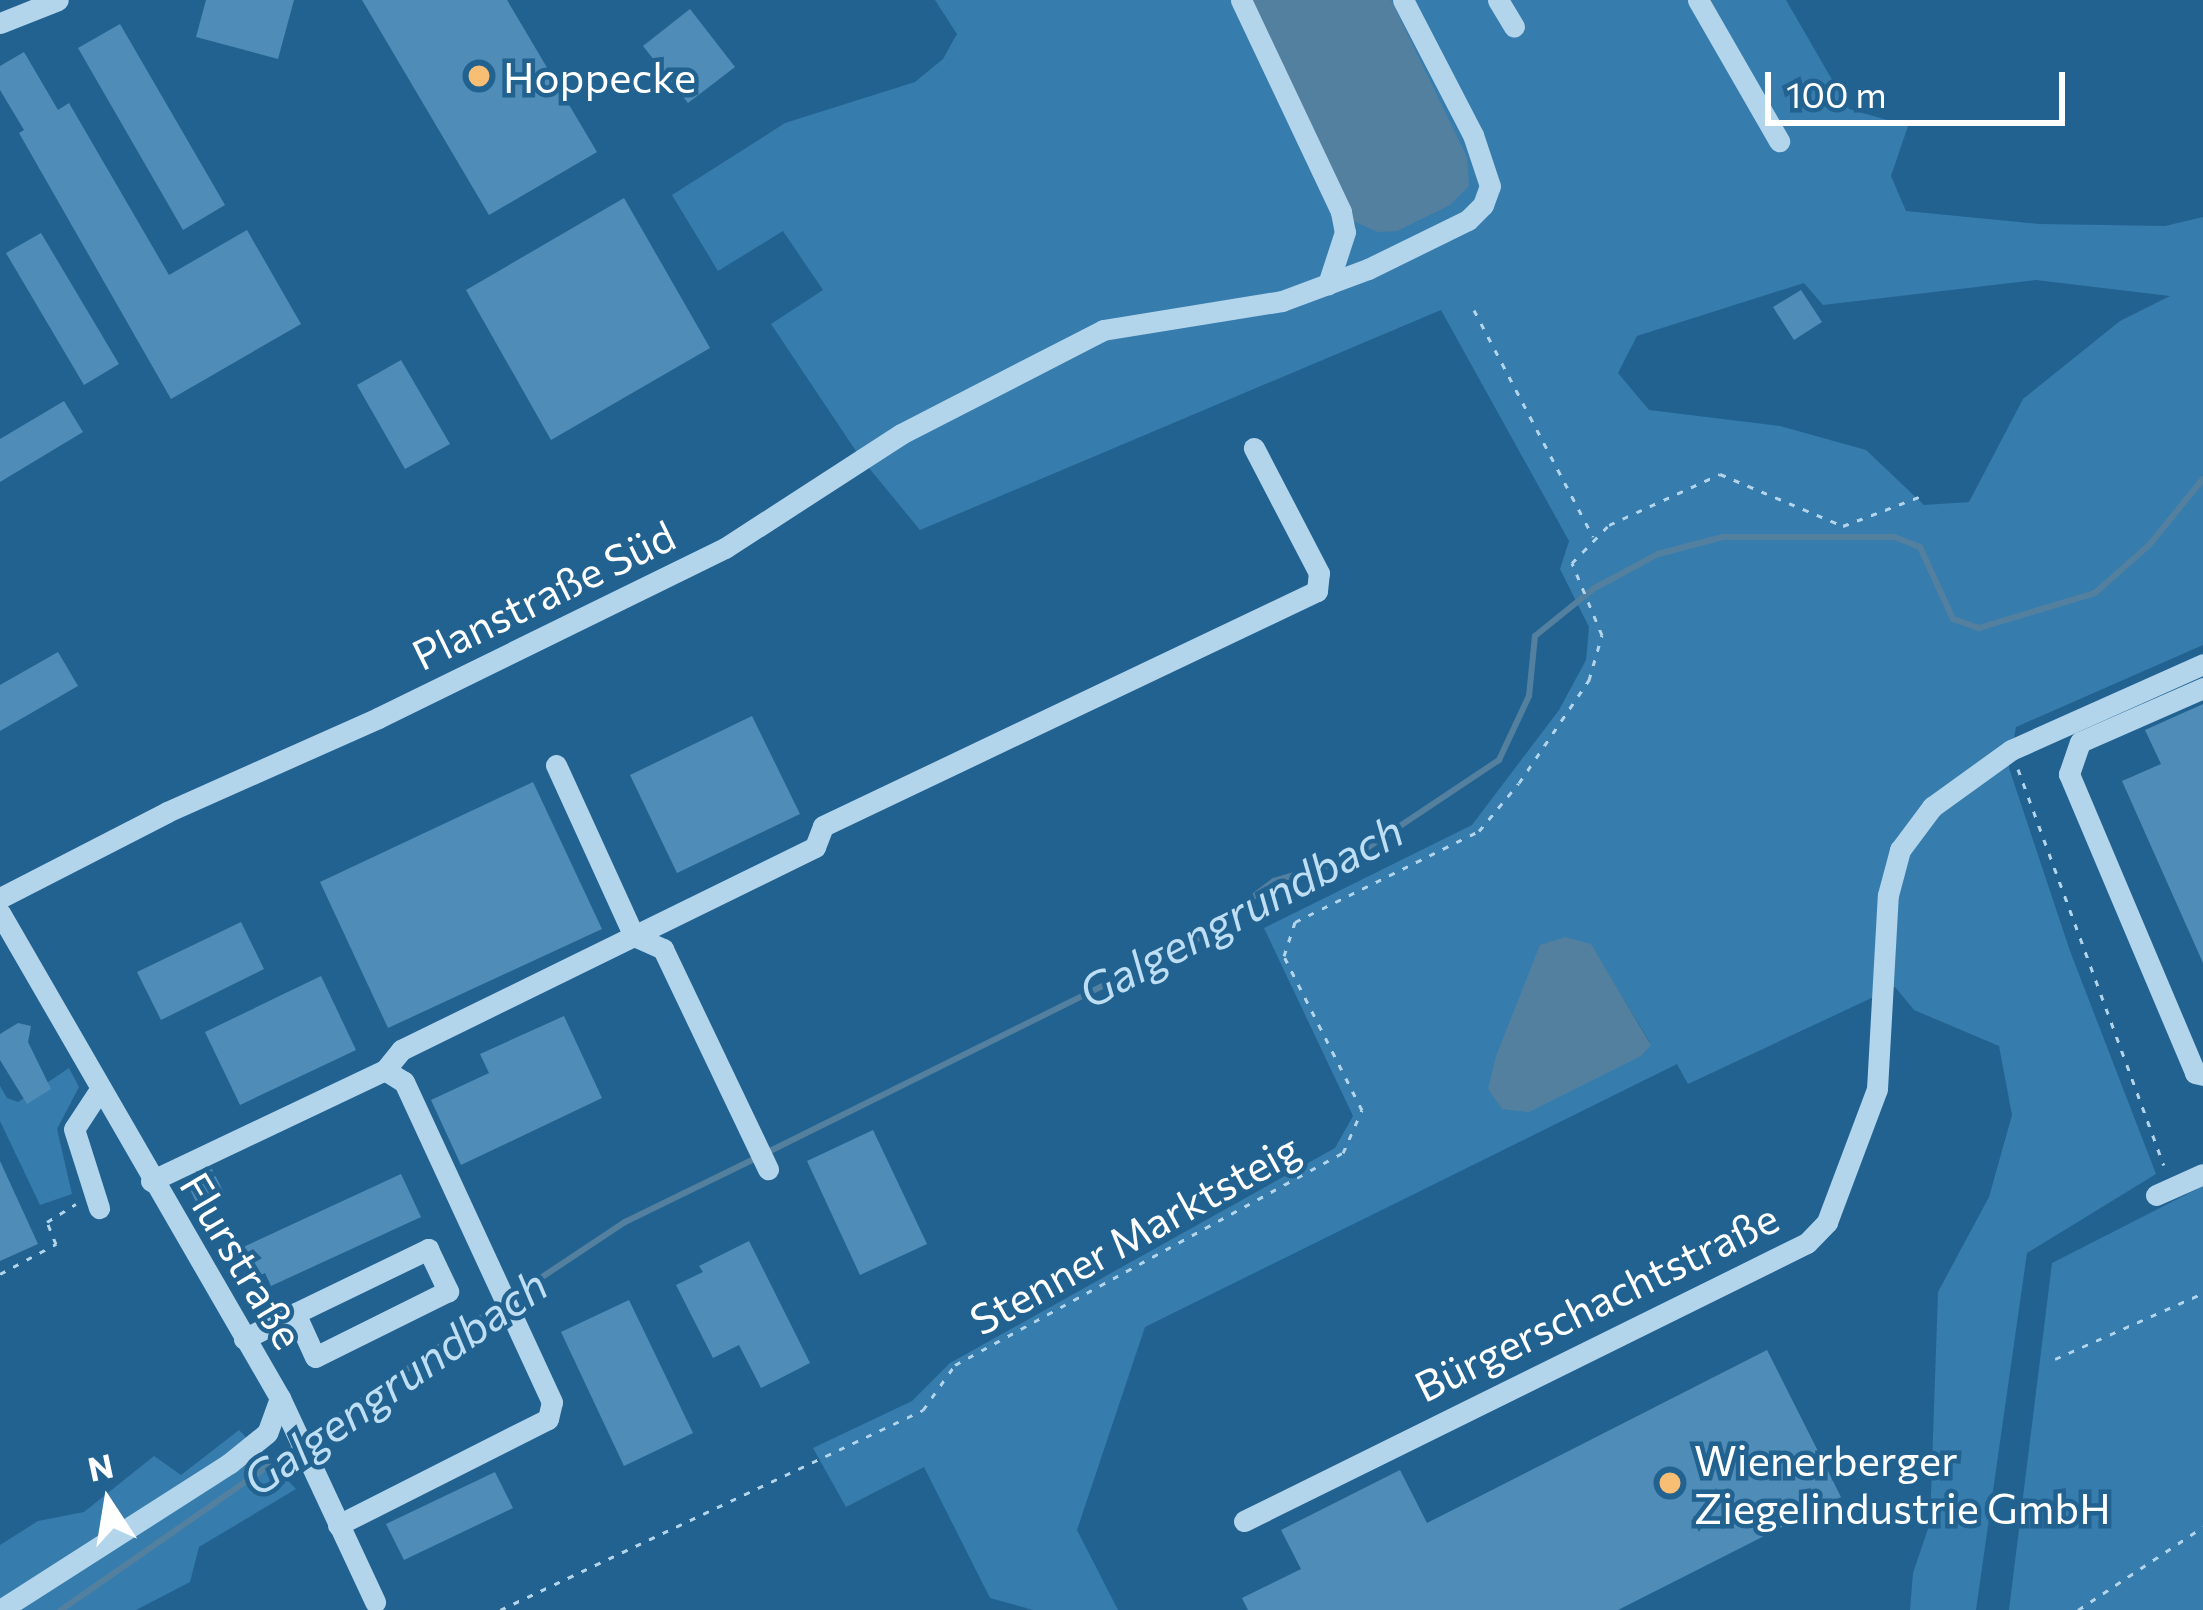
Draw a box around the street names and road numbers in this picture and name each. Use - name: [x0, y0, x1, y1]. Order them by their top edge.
- street label: Planstraße Süd: [404, 509, 682, 679]
- street label: Stenner Marktsteig: [961, 1122, 1307, 1344]
- street label: Flurstraße: [171, 1163, 315, 1357]
- street label: Bürgerschachtstraße: [1406, 1191, 1786, 1411]

